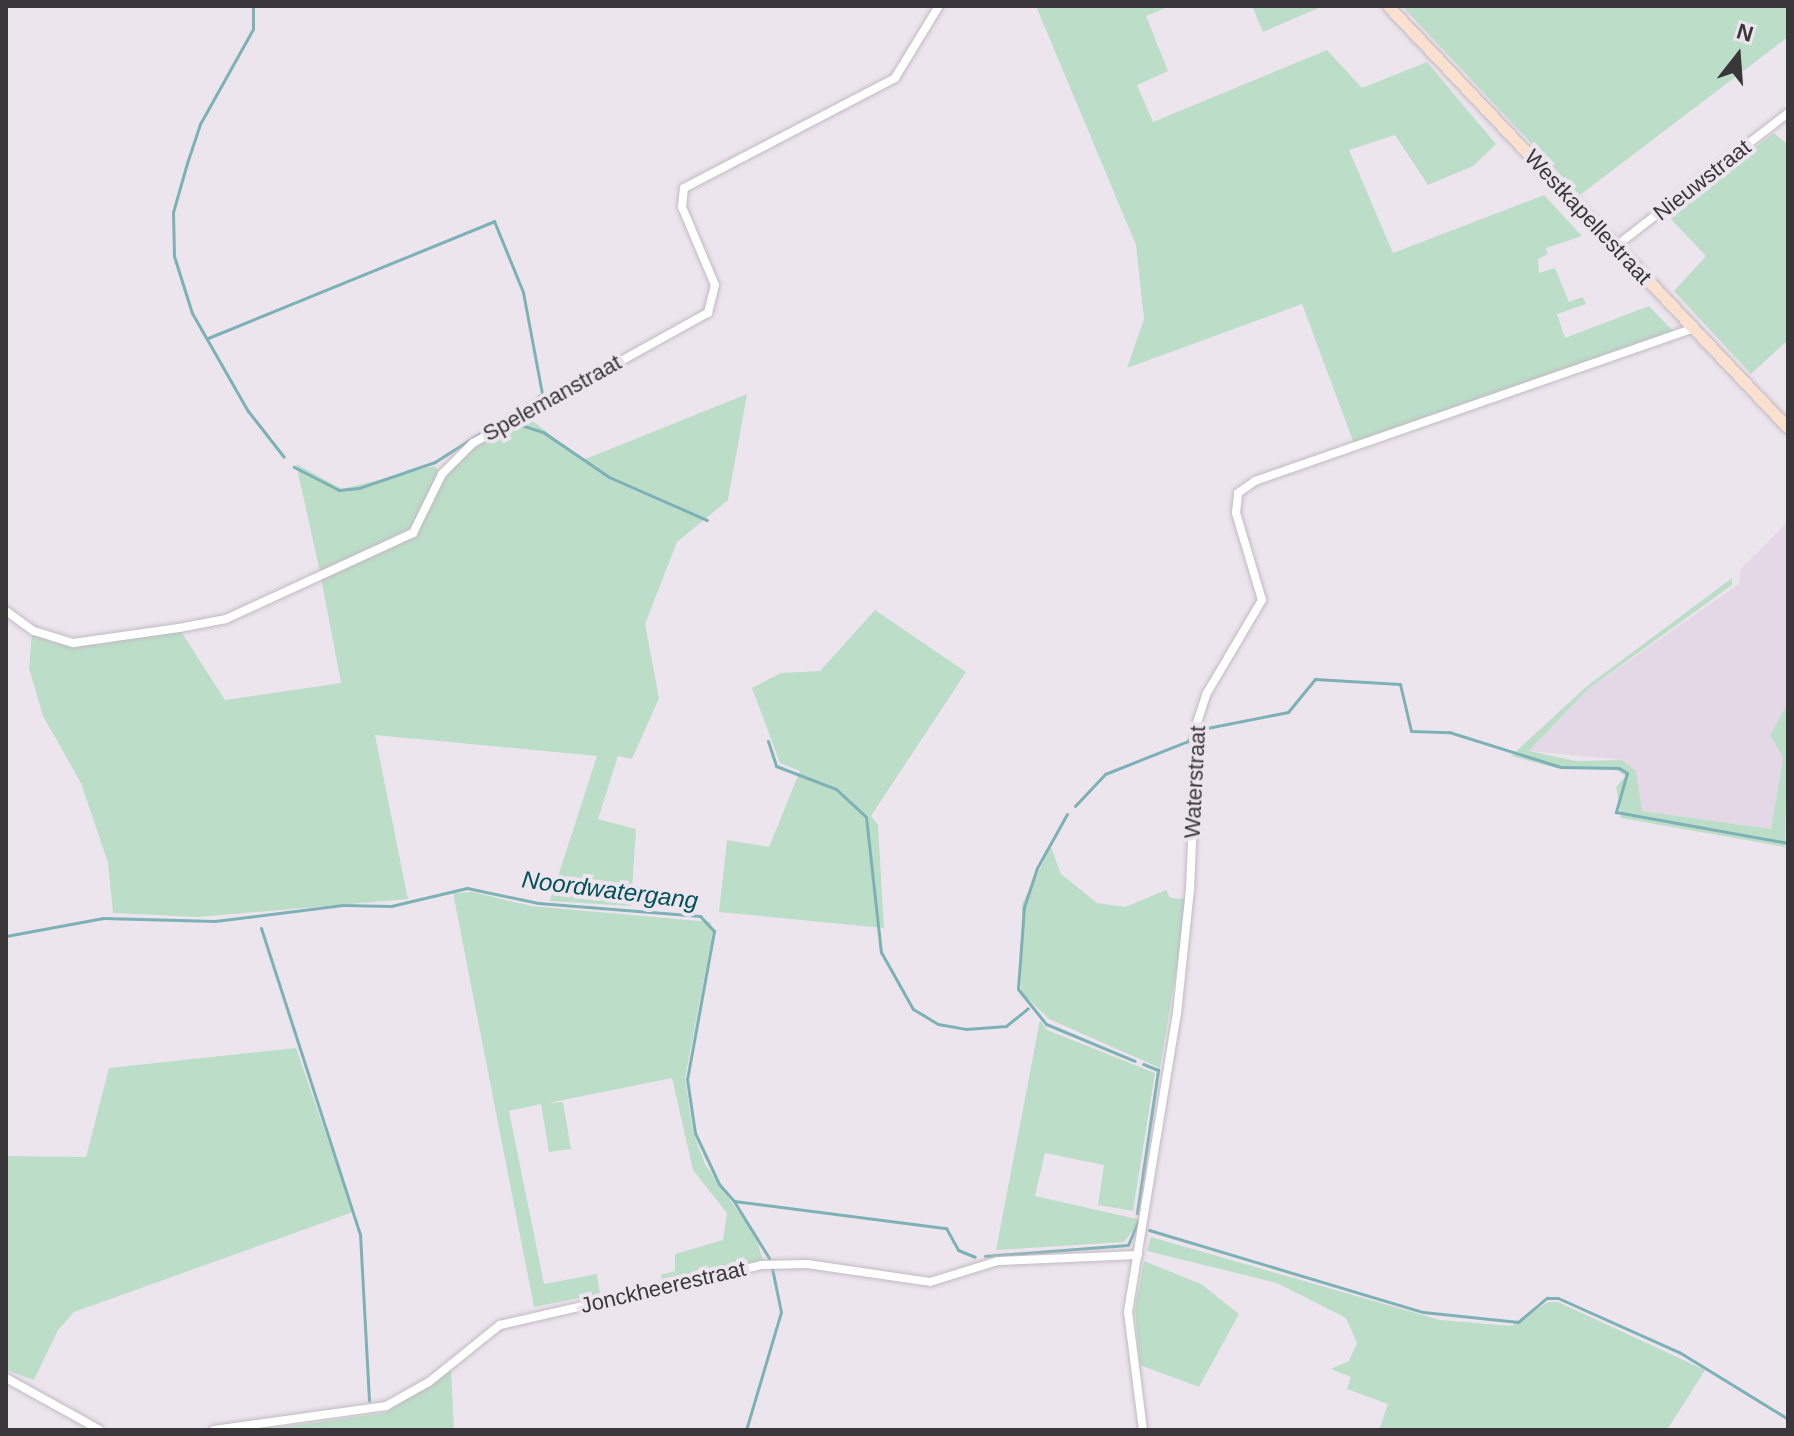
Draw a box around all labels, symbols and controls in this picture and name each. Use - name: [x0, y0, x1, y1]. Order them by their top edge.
- north arrow: [1698, 16, 1778, 96]
- text: N: [1734, 18, 1756, 47]
- street label: Nieuwstraat: [1648, 134, 1756, 226]
- street label: Westkapellestraat: [1519, 144, 1657, 290]
- street label: Spelemanstraat: [478, 349, 626, 447]
- street label: Waterstraat: [1179, 725, 1211, 839]
- water label: Noordwatergang: [520, 865, 700, 915]
- street label: Jonckheerestraat: [578, 1255, 748, 1319]

